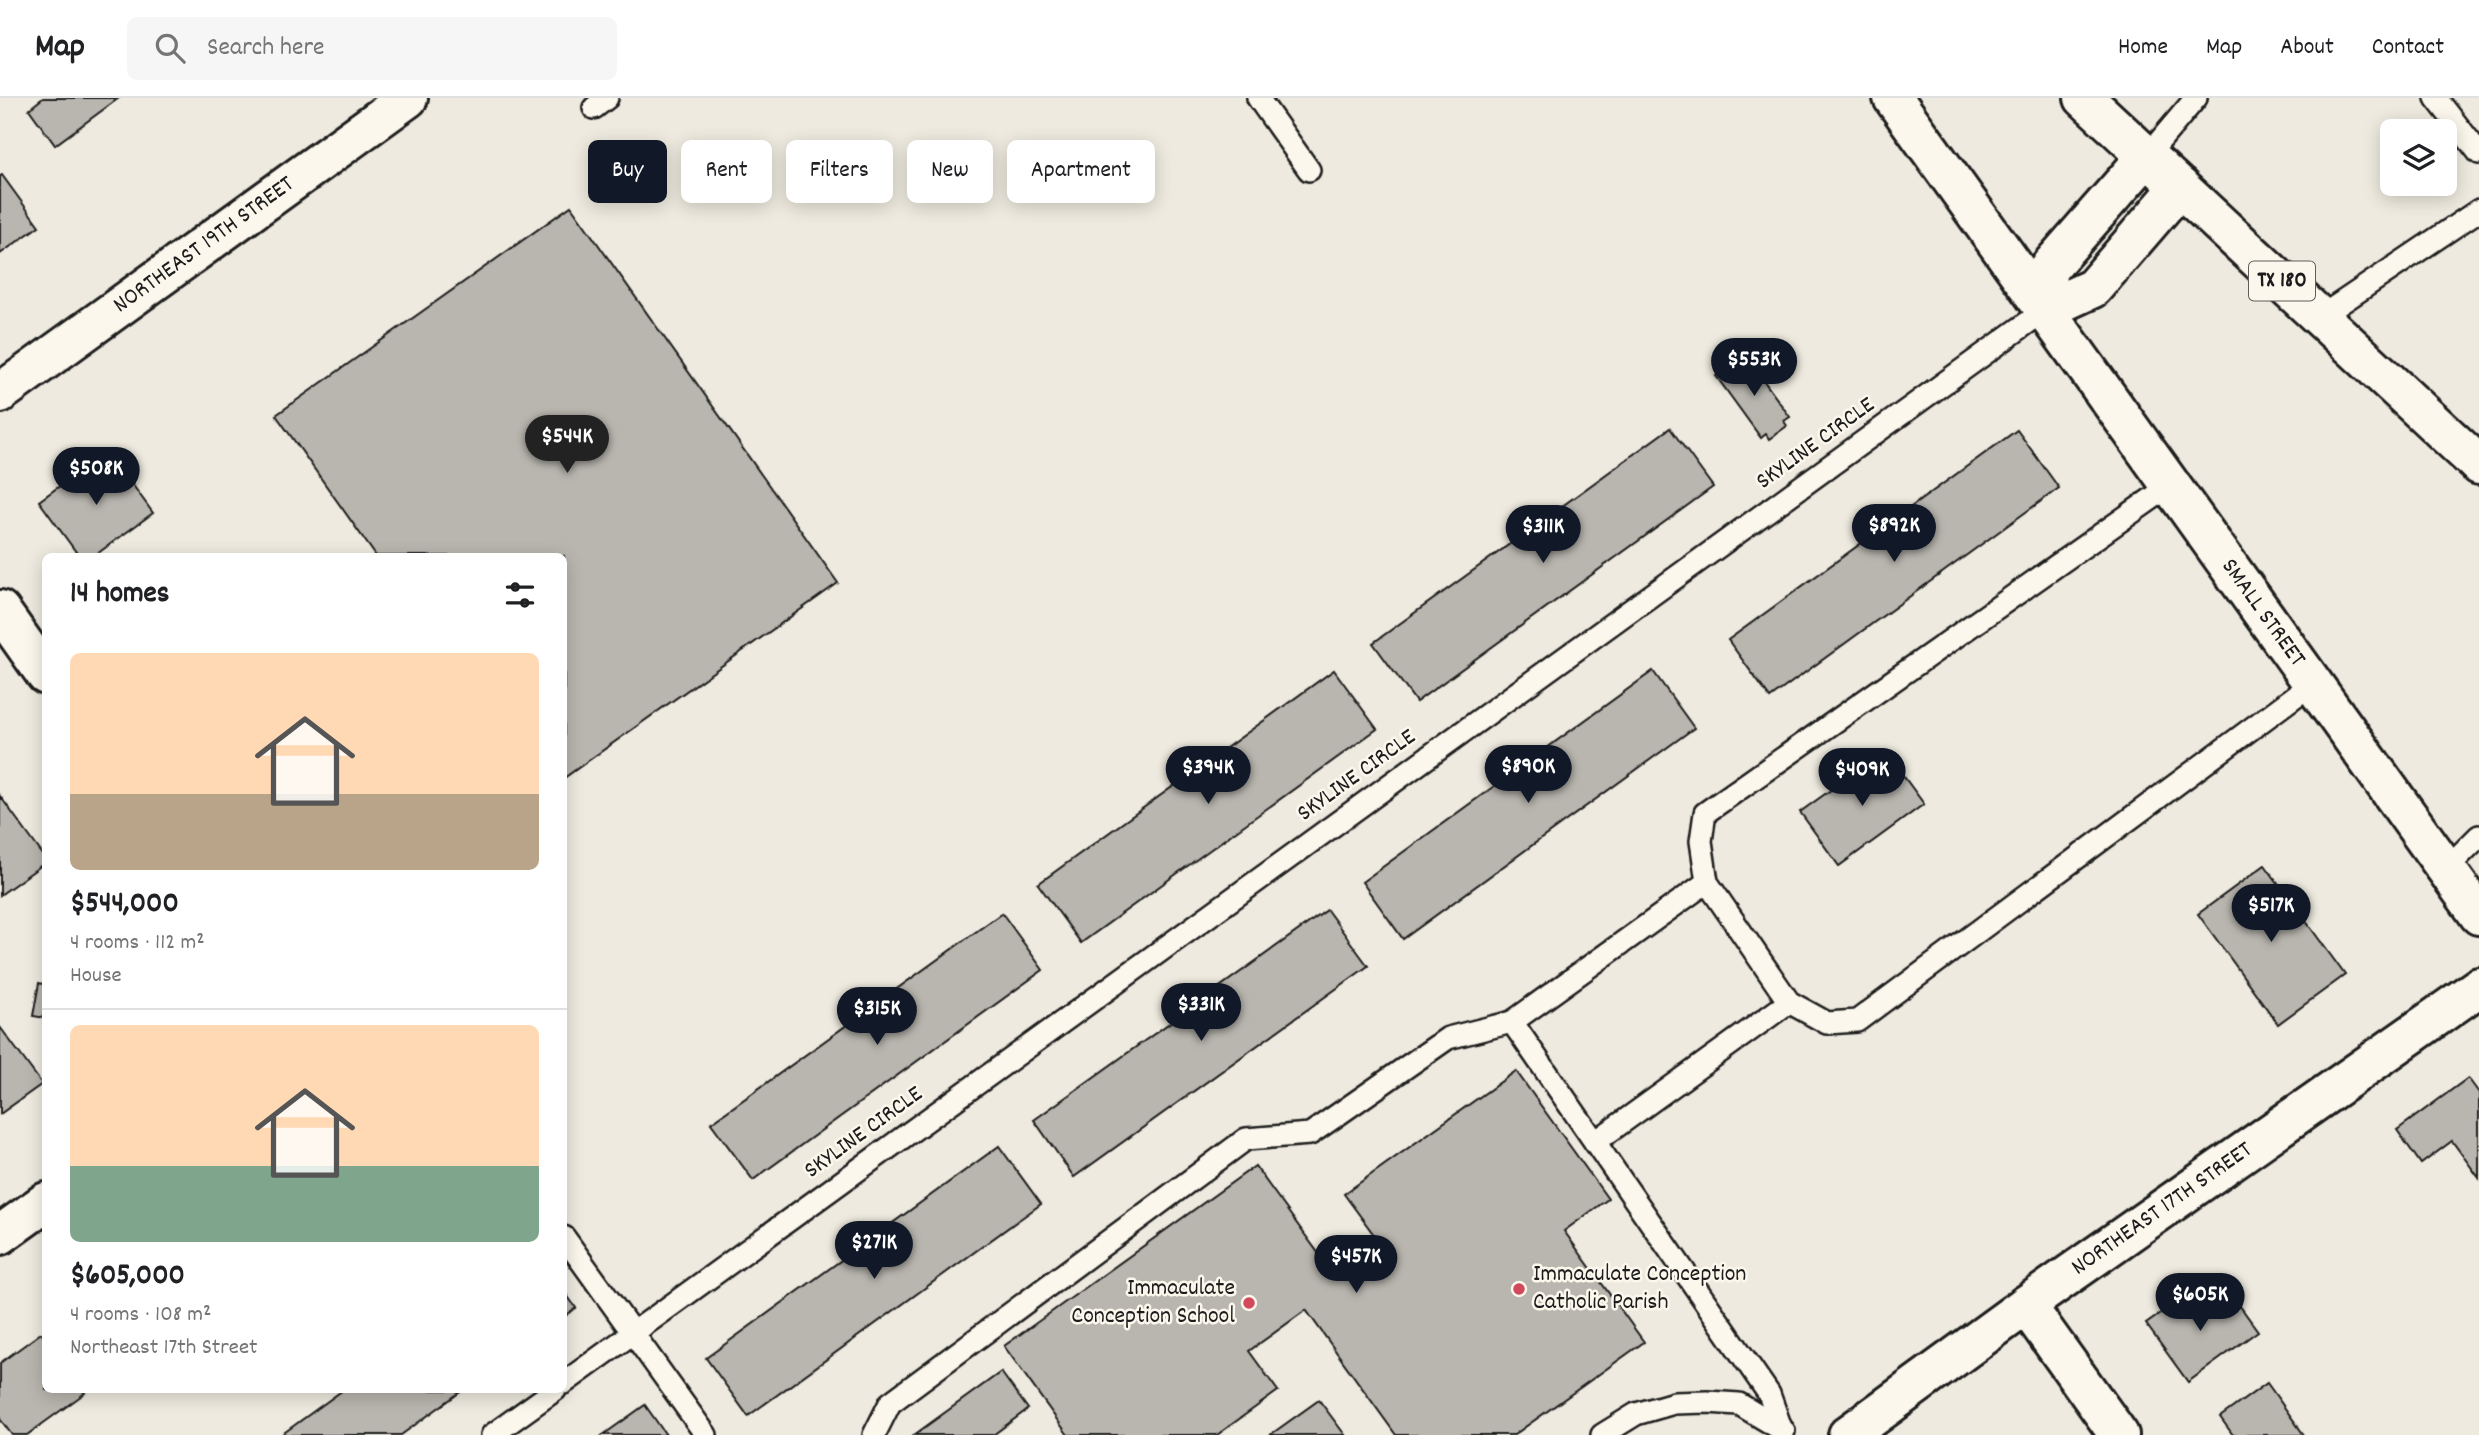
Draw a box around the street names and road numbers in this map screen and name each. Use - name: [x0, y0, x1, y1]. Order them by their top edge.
- street label: NORTHEAST 19TH STREET: [107, 168, 302, 322]
- road number: TX 180: [2249, 262, 2315, 300]
- street label: SKYLINE CIRCLE: [1750, 389, 1883, 499]
- street label: SMALL STREET: [2212, 552, 2313, 675]
- street label: SKYLINE CIRCLE: [1291, 721, 1424, 831]
- street label: SKYLINE CIRCLE: [798, 1078, 931, 1188]
- street label: NORTHEAST 17TH STREET: [2065, 1134, 2260, 1285]

